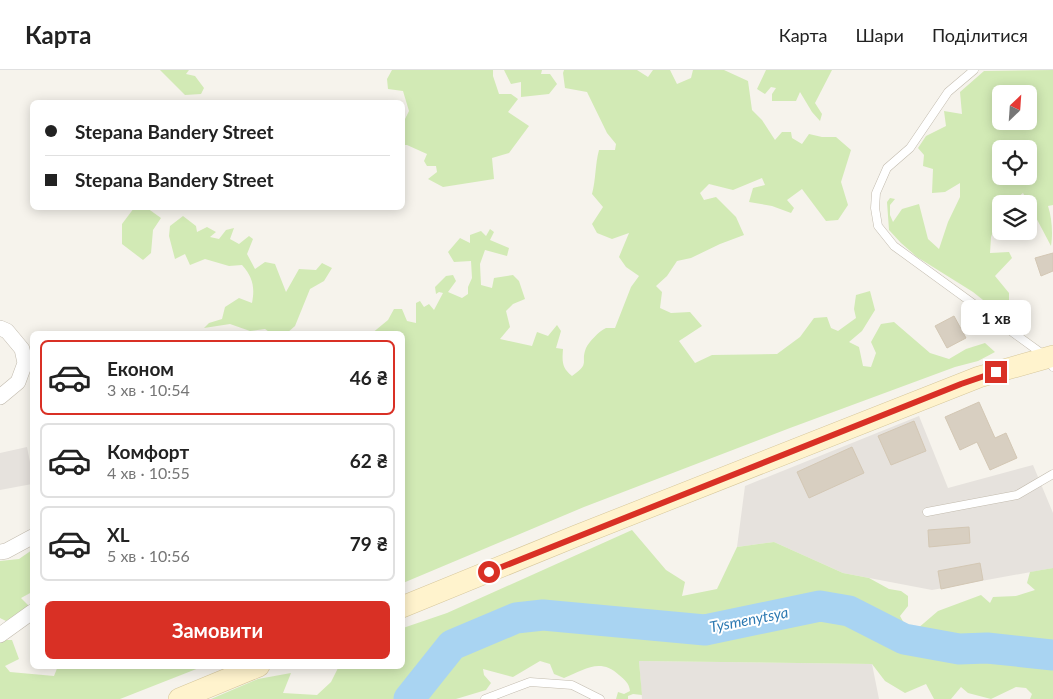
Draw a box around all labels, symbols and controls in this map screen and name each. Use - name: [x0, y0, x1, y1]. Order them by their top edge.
- text: Карта: [25, 20, 92, 49]
- text: Карта: [779, 24, 827, 46]
- text: Шари: [855, 24, 904, 46]
- text: Поділитися: [932, 24, 1028, 46]
- north arrow: [992, 85, 1038, 130]
- map controls: [992, 85, 1037, 240]
- text: Stepana Bandery Street: [75, 120, 274, 143]
- button: locate: [992, 140, 1037, 185]
- text: Stepana Bandery Street: [75, 168, 274, 191]
- button: layers: [992, 195, 1037, 240]
- callout: 1 хв: [961, 300, 1031, 334]
- text: 1 хв: [981, 308, 1011, 327]
- icon: car: [47, 355, 92, 400]
- text: Економ: [107, 357, 174, 380]
- route end: [985, 361, 1007, 383]
- text: 46 ₴: [350, 366, 388, 389]
- text: 3 хв · 10:54: [107, 380, 190, 399]
- icon: car: [47, 438, 92, 483]
- text: Комфорт: [107, 440, 189, 463]
- text: 62 ₴: [350, 449, 388, 472]
- text: 4 хв · 10:55: [107, 463, 190, 482]
- icon: car: [47, 521, 92, 566]
- text: XL: [107, 523, 130, 546]
- text: 79 ₴: [350, 532, 388, 555]
- text: 5 хв · 10:56: [107, 546, 190, 565]
- route start: [478, 561, 500, 583]
- button: Замовити: [45, 601, 390, 659]
- water label: Tysmenytsya: [708, 603, 790, 635]

